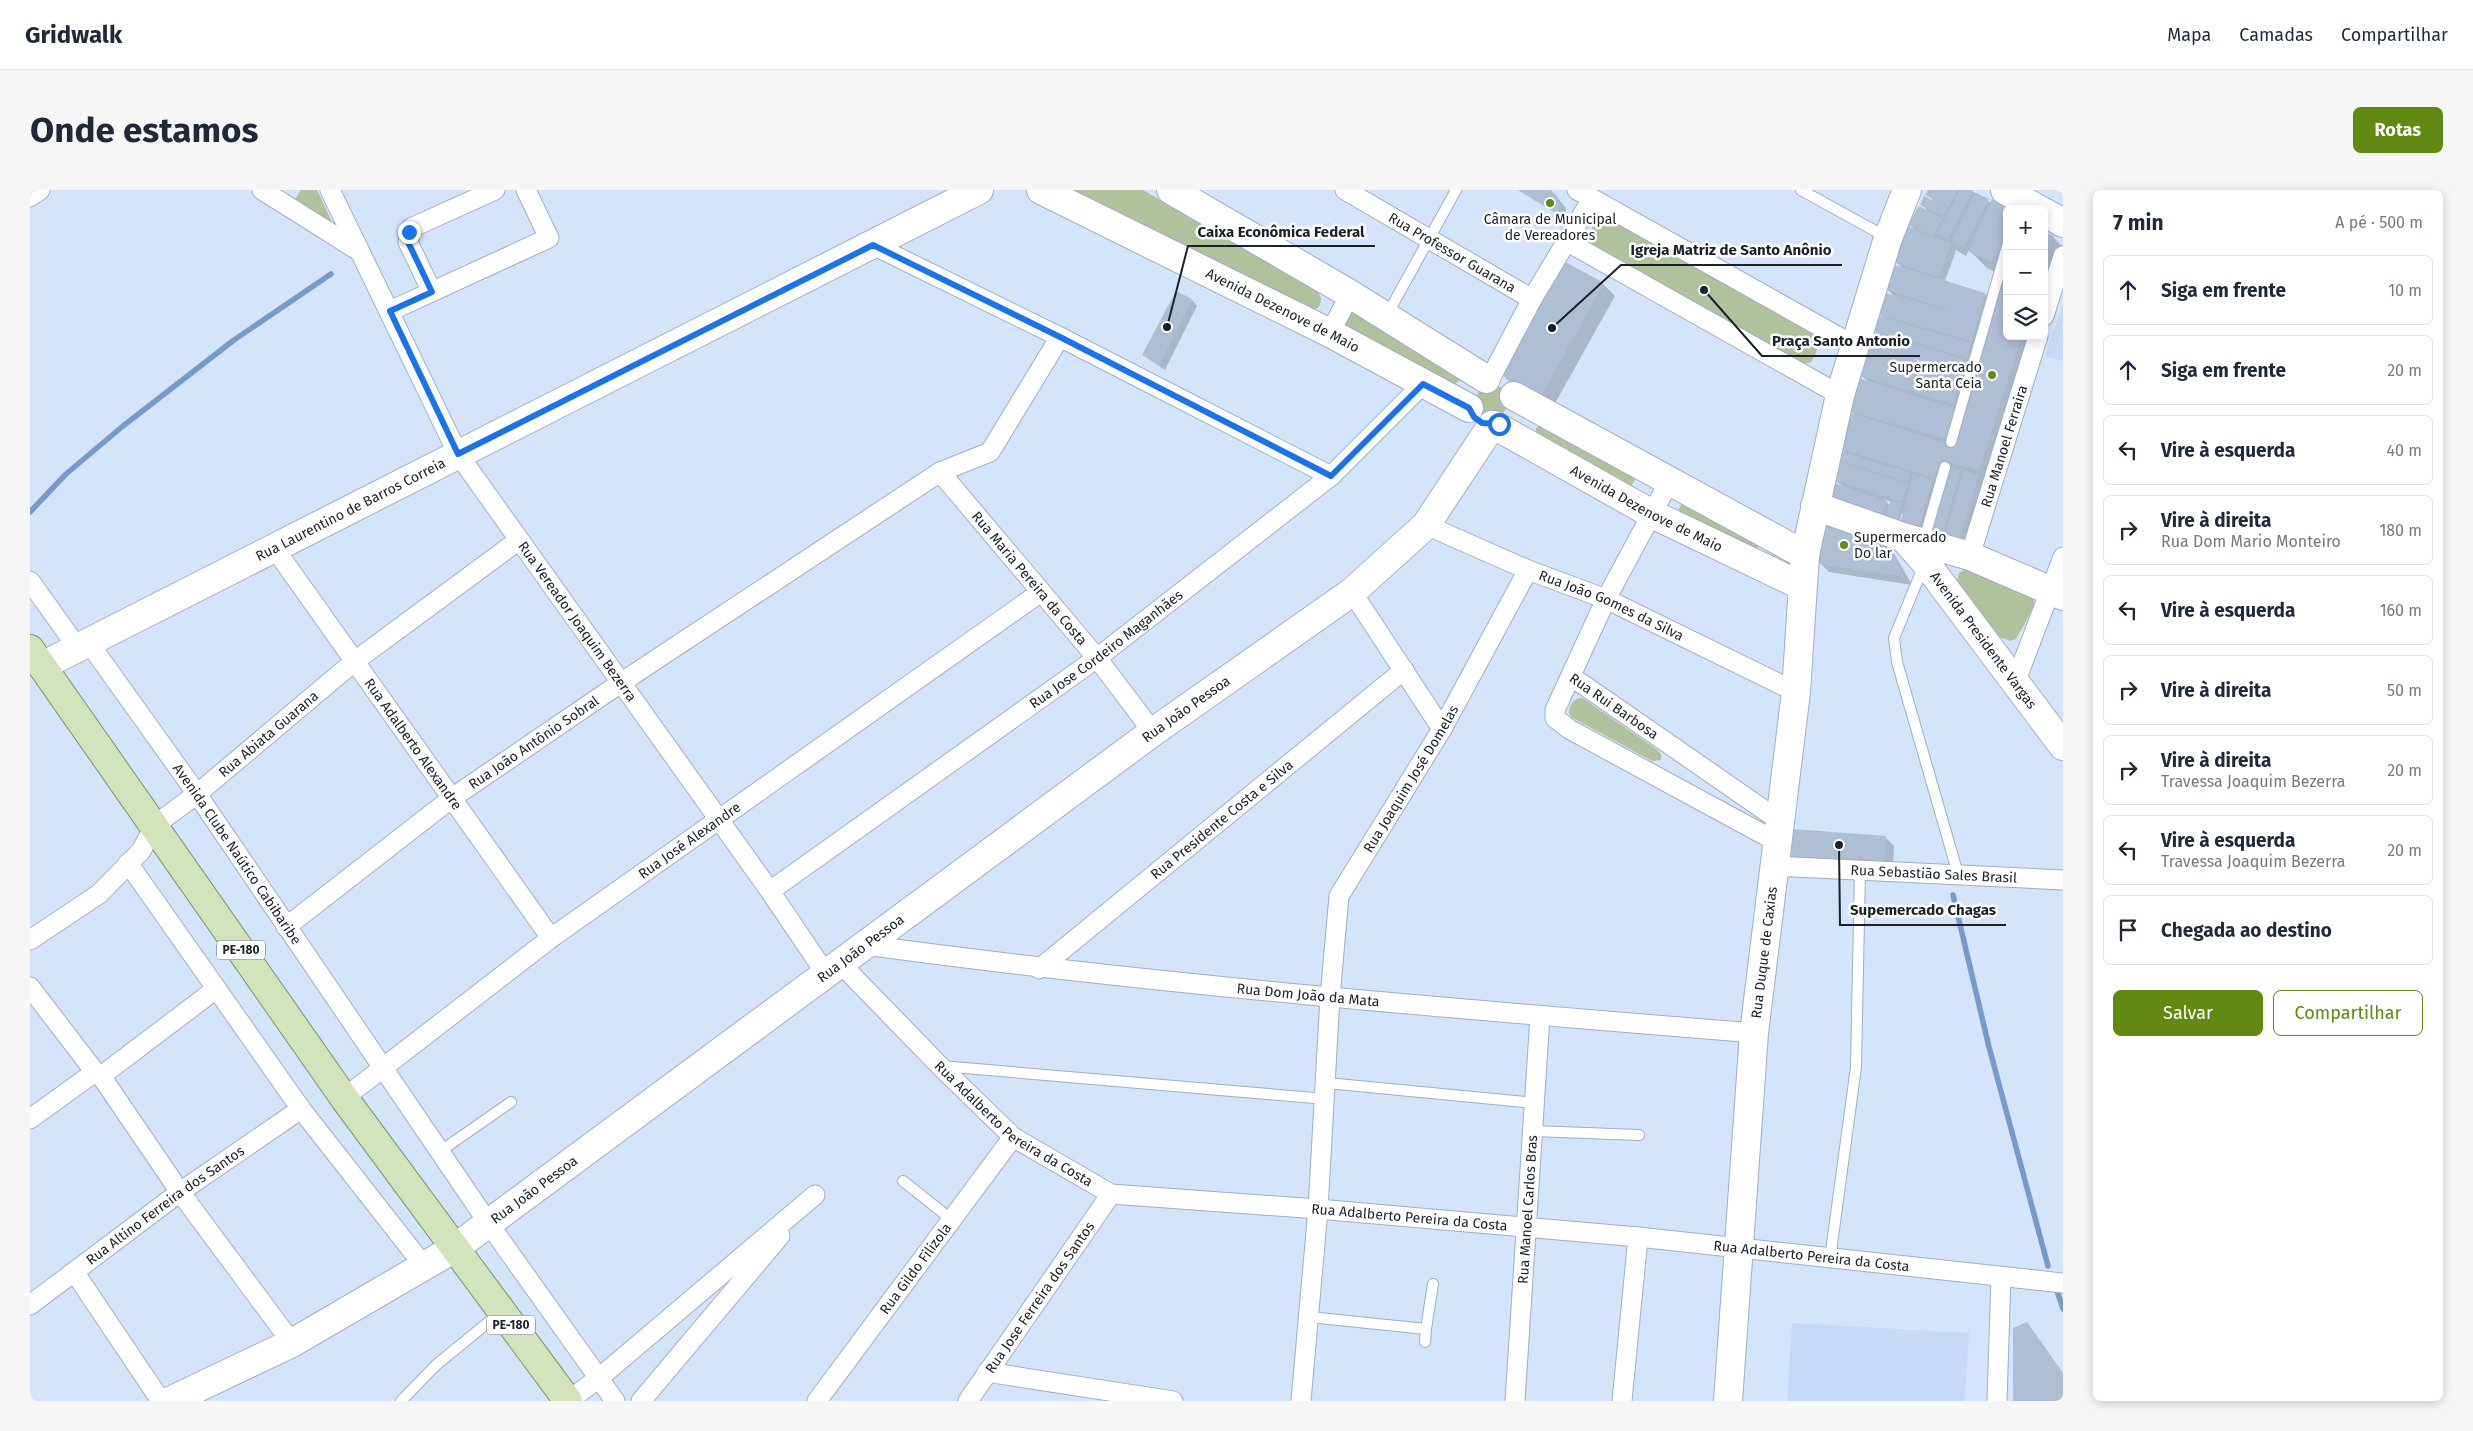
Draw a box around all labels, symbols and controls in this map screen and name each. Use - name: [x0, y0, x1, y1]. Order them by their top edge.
- text: Gridwalk: [25, 21, 122, 49]
- text: Mapa: [2167, 24, 2211, 46]
- text: Camadas: [2239, 24, 2313, 46]
- text: Compartilhar: [2341, 24, 2448, 46]
- button: Rotas: [2353, 107, 2443, 153]
- text: Onde estamos: [30, 109, 258, 151]
- marker: Câmara de Municipal de Vereadores: [1544, 197, 1556, 209]
- map controls: [2003, 205, 2048, 340]
- button: +: [2003, 205, 2048, 250]
- street label: Rua Professor Guarana: [1385, 209, 1519, 296]
- text: 7 min: [2113, 210, 2164, 236]
- place label: Câmara de Municipal de Vereadores: [1484, 211, 1616, 244]
- text: A pé · 500 m: [2335, 213, 2423, 232]
- callout: Caixa Econômica Federal: [1188, 216, 1375, 246]
- route end: [398, 221, 421, 244]
- text: Caixa Econômica Federal: [1198, 223, 1365, 241]
- callout: Igreja Matriz de Santo Anônio: [1621, 235, 1842, 265]
- text: Igreja Matriz de Santo Anônio: [1630, 241, 1832, 259]
- button: −: [2003, 250, 2048, 295]
- street label: Avenida Dezenove de Maio: [1203, 265, 1363, 356]
- icon: ahead: [2114, 276, 2142, 304]
- text: Siga em frente: [2161, 279, 2286, 302]
- text: 10 m: [2388, 281, 2422, 300]
- button: layers: [2003, 295, 2048, 340]
- callout: Praça Santo Antonio: [1762, 326, 1920, 356]
- text: Praça Santo Antonio: [1772, 332, 1910, 351]
- icon: ahead: [2114, 356, 2142, 384]
- place label: Supermercado Santa Ceia: [1890, 359, 1982, 392]
- text: Siga em frente: [2161, 359, 2286, 382]
- text: 20 m: [2387, 361, 2422, 380]
- marker: Supermercado Santa Ceia: [1986, 369, 1998, 381]
- street label: Rua Manoel Ferraira: [1977, 383, 2031, 509]
- route start: [1488, 413, 1511, 436]
- icon: left: [2114, 436, 2142, 464]
- text: Vire à esquerda: [2161, 439, 2295, 462]
- text: 40 m: [2387, 441, 2422, 460]
- street label: Rua Laurentino de Barros Correia: [253, 454, 448, 565]
- street label: Avenida Dezenove de Maio: [1568, 461, 1726, 555]
- street label: Rua Maria Pereira da Costa: [968, 508, 1091, 649]
- text: Vire à direita: [2161, 509, 2271, 532]
- icon: right: [2114, 516, 2142, 544]
- text: 180 m: [2379, 521, 2422, 540]
- place label: Supermercado Do lar: [1854, 529, 1946, 562]
- text: Rua Dom Mario Monteiro: [2161, 532, 2341, 551]
- street label: Rua Vereador Joaquim Bezerra: [515, 538, 640, 705]
- marker: Supermercado Do lar: [1838, 539, 1850, 551]
- street label: Rua João Gomes da Silva: [1537, 566, 1687, 644]
- street label: Avenida Presidente Vargas: [1927, 568, 2041, 712]
- street label: Rua Jose Cordeiro Maganhães: [1026, 586, 1186, 712]
- icon: left: [2114, 596, 2142, 624]
- text: Vire à esquerda: [2161, 599, 2295, 622]
- text: 160 m: [2380, 601, 2422, 620]
- street label: Rua Rui Barbosa: [1566, 669, 1662, 743]
- street label: Rua João Pessoa: [1139, 672, 1233, 746]
- street label: Rua Adalberto Alexandre: [361, 675, 466, 813]
- icon: right: [2114, 676, 2142, 704]
- text: Vire à direita: [2161, 679, 2271, 702]
- text: 50 m: [2387, 681, 2422, 700]
- street label: Rua Abiata Guarana: [215, 687, 322, 781]
- street label: Rua João Antônio Sobral: [465, 692, 602, 793]
- street label: Rua Joaquim José Domelas: [1359, 702, 1462, 856]
- text: Vire à direita: [2161, 749, 2271, 772]
- street label: Rua Presidente Costa e Silva: [1147, 756, 1296, 883]
- icon: right: [2114, 756, 2142, 784]
- street label: Avenida Clube Naútico Cabibaribe: [169, 760, 305, 948]
- text: 20 m: [2387, 761, 2422, 780]
- text: Travessa Joaquim Bezerra: [2161, 772, 2346, 791]
- street label: Rua José Alexandre: [635, 798, 744, 882]
- text: Vire à esquerda: [2161, 829, 2295, 852]
- icon: left: [2114, 836, 2142, 864]
- text: 20 m: [2387, 841, 2422, 860]
- text: Travessa Joaquim Bezerra: [2161, 852, 2346, 871]
- street label: Rua Sebastião Sales Brasil: [1850, 861, 2017, 886]
- street label: Rua Duque de Caxias: [1747, 885, 1781, 1020]
- callout: Supemercado Chagas: [1840, 895, 2006, 925]
- text: Supemercado Chagas: [1850, 901, 1996, 919]
- street label: Rua João Pessoa: [814, 911, 907, 986]
- icon: arrive: [2114, 916, 2142, 944]
- text: Chegada ao destino: [2161, 919, 2332, 942]
- road number: PE-180: [217, 940, 265, 960]
- street label: Rua Dom João da Mata: [1236, 980, 1380, 1010]
- button: Salvar: [2113, 990, 2263, 1036]
- button: Compartilhar: [2273, 990, 2423, 1036]
- street label: Rua Adalberto Pereira da Costa: [931, 1057, 1096, 1190]
- street label: Rua Manoel Carlos Bras: [1514, 1134, 1541, 1284]
- street label: Rua Altino Ferreira dos Santos: [83, 1142, 248, 1268]
- street label: Rua João Pessoa: [487, 1152, 581, 1227]
- street label: Rua Adalberto Pereira da Costa: [1311, 1200, 1508, 1234]
- street label: Rua Jose Ferreira dos Santos: [981, 1218, 1098, 1376]
- street label: Rua Gildo Filizola: [876, 1220, 955, 1318]
- street label: Rua Adalberto Pereira da Costa: [1713, 1237, 1910, 1275]
- road number: PE-180: [487, 1316, 535, 1334]

